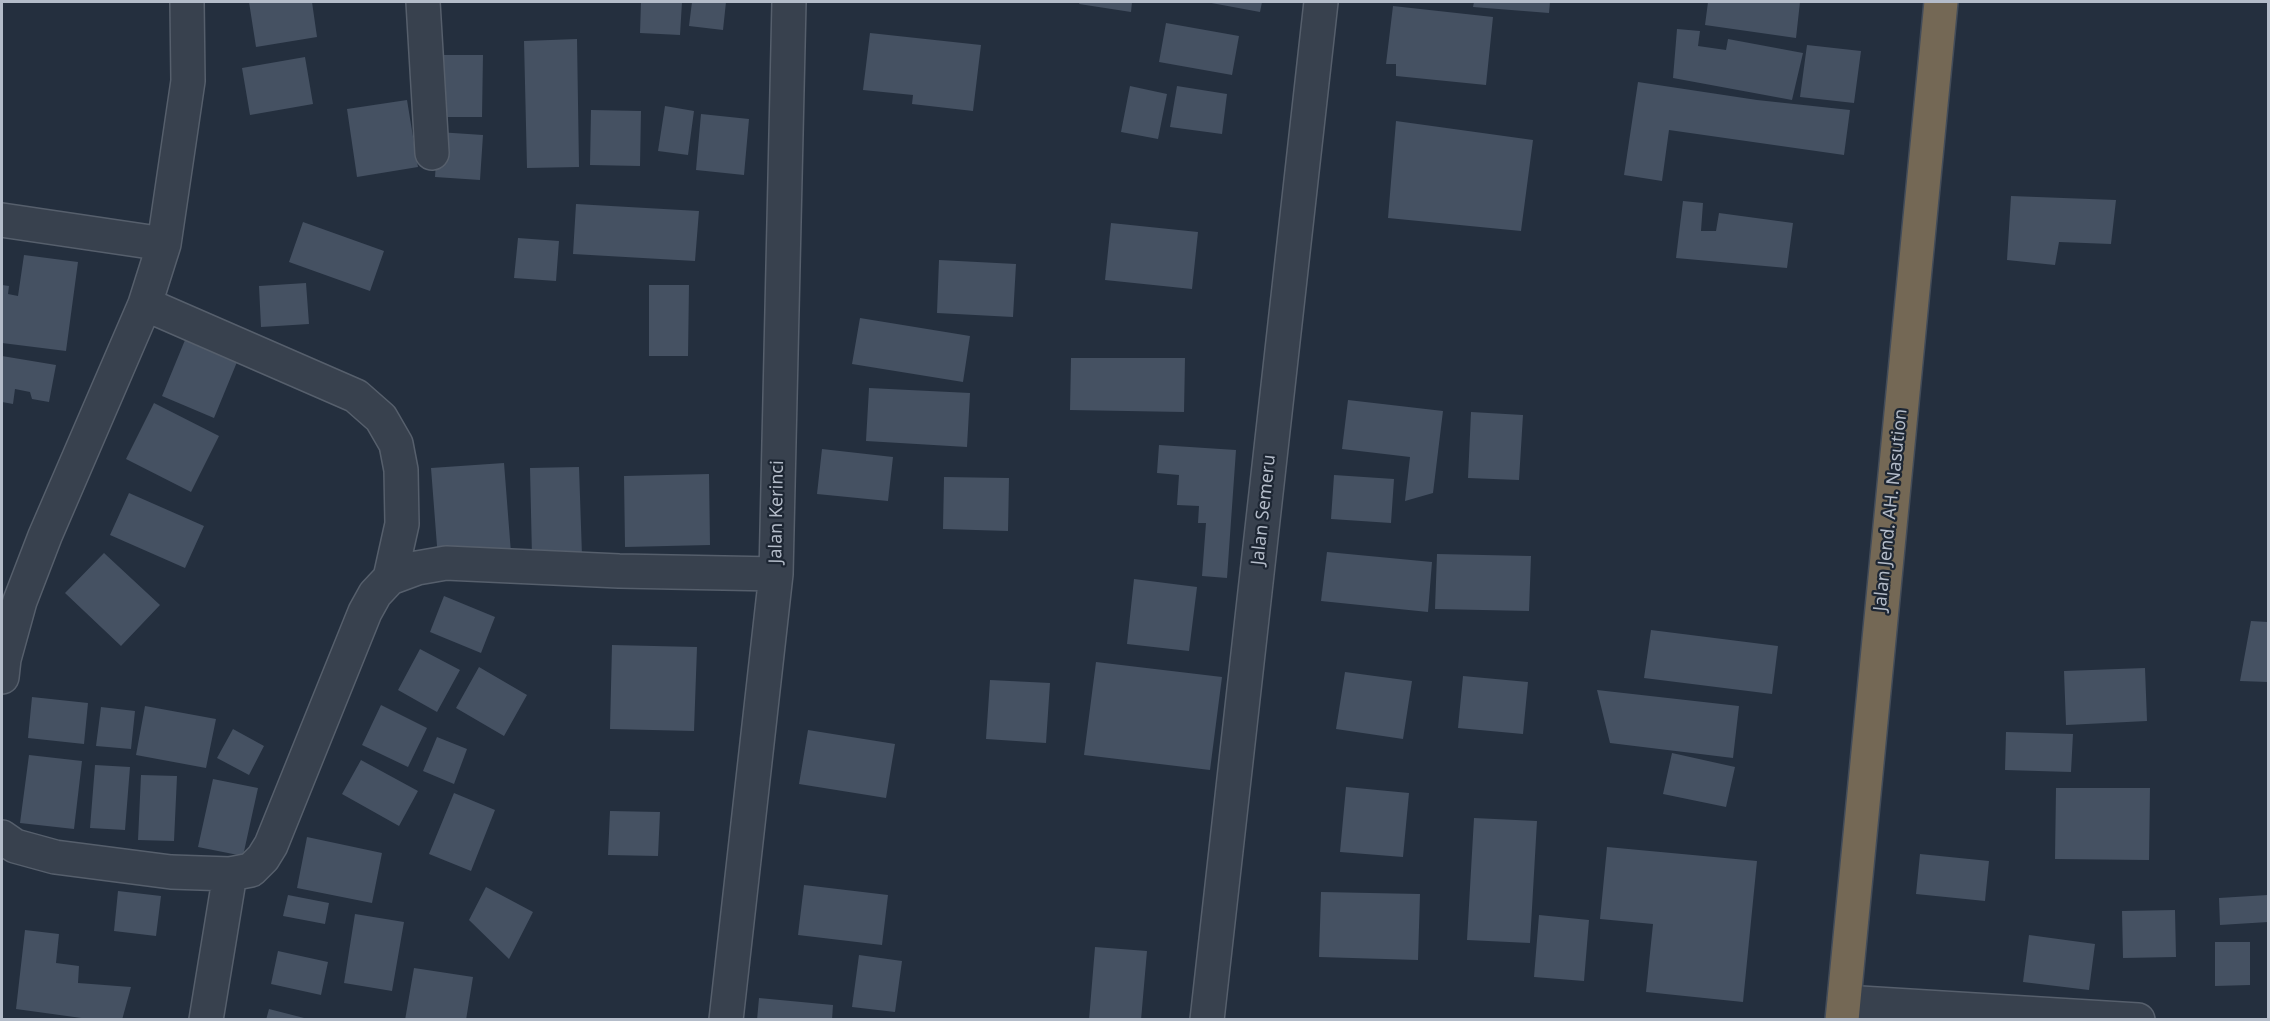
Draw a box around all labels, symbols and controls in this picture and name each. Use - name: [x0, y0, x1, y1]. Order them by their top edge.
- street label: Jalan Jend. AH. Nasution: [1870, 408, 1912, 612]
- street label: Jalan Semeru: [1247, 454, 1281, 566]
- street label: Jalan Kerinci: [765, 460, 789, 564]

